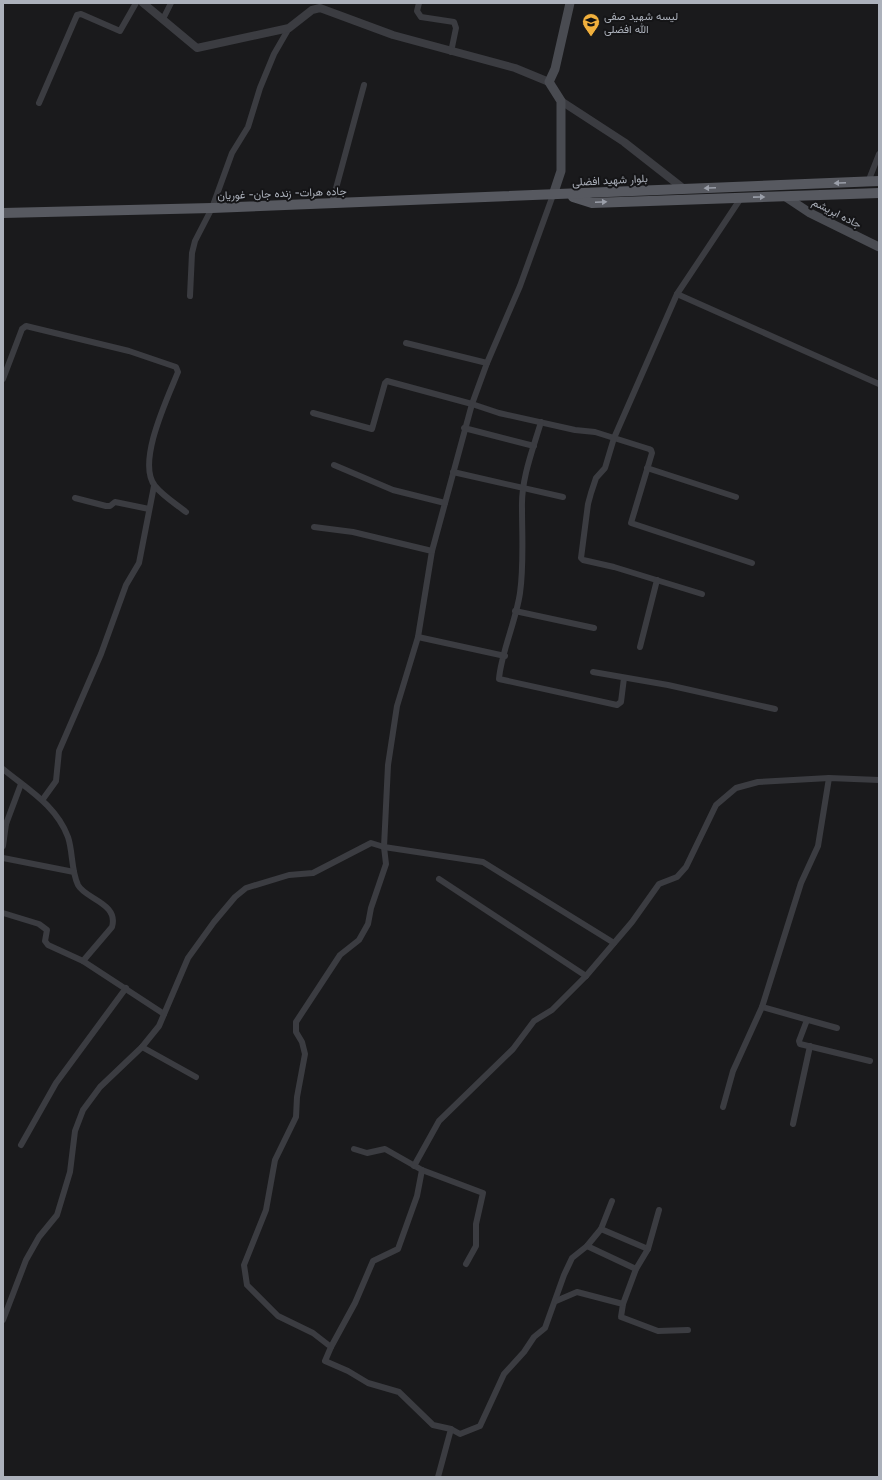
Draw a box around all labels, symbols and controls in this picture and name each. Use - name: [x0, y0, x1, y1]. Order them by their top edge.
- place label: لیسه شهید صفی الله افضلی: [604, 9, 678, 36]
- school or university icon: لیسه شهید صفی الله افضلی: [581, 12, 601, 37]
- street label: بلوار شهید افضلی: [572, 171, 648, 189]
- one-way arrow: [833, 180, 846, 186]
- street label: جاده هرات- زنده جان- غوریان: [217, 184, 347, 202]
- one-way arrow: [704, 184, 716, 191]
- one-way arrow: [753, 194, 766, 200]
- street label: جاده ابریشم: [810, 195, 864, 232]
- one-way arrow: [595, 199, 608, 205]

